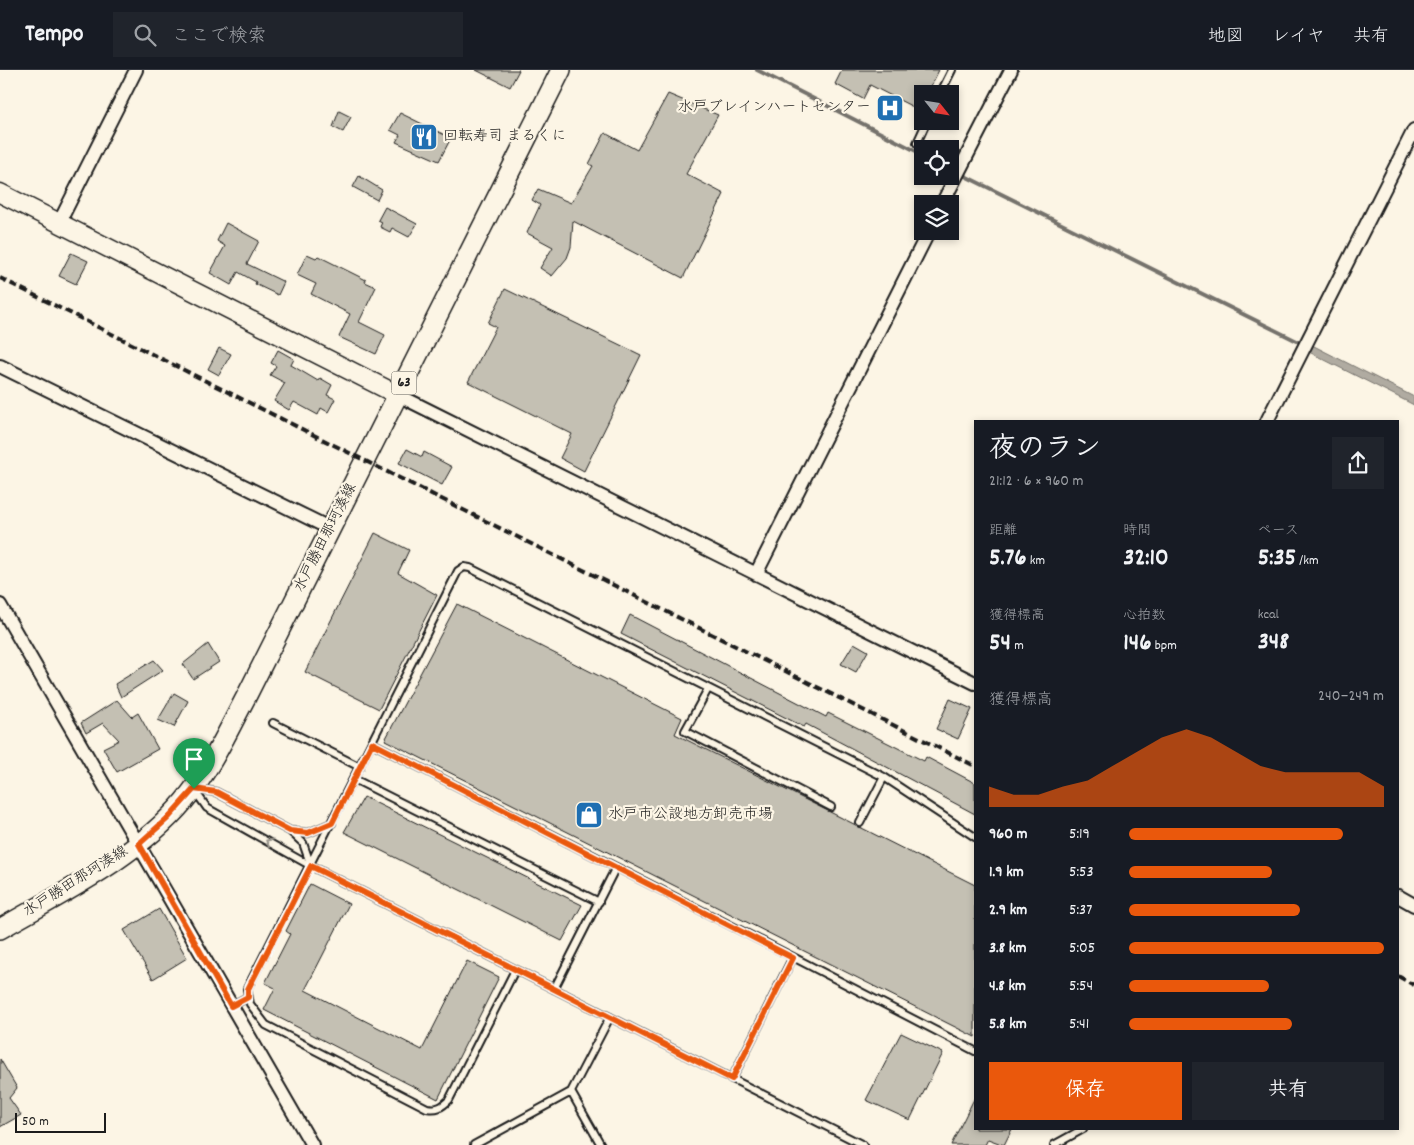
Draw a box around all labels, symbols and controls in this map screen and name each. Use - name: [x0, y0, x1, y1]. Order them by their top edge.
- search box: [113, 12, 463, 57]
- text: Tempo: [25, 18, 83, 52]
- icon: search: [131, 21, 159, 49]
- text: ここで検索: [171, 24, 266, 51]
- text: 地図: [1208, 25, 1244, 50]
- text: レイヤ: [1272, 25, 1325, 50]
- text: 共有: [1353, 25, 1389, 50]
- north arrow: [914, 85, 959, 130]
- map controls: [914, 85, 959, 240]
- hospital icon: 水戸ブレインハートセンター: [875, 93, 905, 123]
- place label: 水戸ブレインハートセンター: [678, 97, 871, 119]
- restaurant icon: 回転寿司 まるくに: [409, 122, 439, 152]
- place label: 回転寿司 まるくに: [443, 126, 566, 148]
- button: locate: [914, 140, 959, 185]
- button: layers: [914, 195, 959, 240]
- road number: 63: [392, 372, 416, 394]
- text: 夜のラン: [989, 431, 1101, 471]
- button: share: [1332, 437, 1384, 489]
- text: 21:12 · 6 × 960 m: [989, 470, 1084, 493]
- street label: 水戸勝田那珂湊線: [289, 480, 363, 596]
- text: 距離: [989, 521, 1017, 541]
- text: 時間: [1123, 521, 1151, 541]
- text: ペース: [1258, 521, 1299, 541]
- text: 5.76: [989, 541, 1027, 577]
- text: 32:10: [1123, 541, 1169, 577]
- text: 5:35: [1258, 541, 1296, 577]
- text: km: [1027, 551, 1045, 571]
- text: /km: [1296, 551, 1319, 571]
- text: kcal: [1258, 605, 1279, 625]
- text: 獲得標高: [989, 606, 1045, 626]
- text: 心拍数: [1123, 606, 1165, 626]
- text: 348: [1258, 625, 1289, 661]
- text: 54: [989, 626, 1011, 662]
- text: 146: [1123, 626, 1151, 662]
- text: m: [1011, 636, 1024, 656]
- text: bpm: [1151, 636, 1177, 656]
- text: 240–249 m: [1318, 685, 1384, 708]
- text: 獲得標高: [989, 689, 1053, 712]
- pin: [173, 738, 215, 789]
- icon: arrive: [180, 745, 208, 773]
- shop icon: 水戸市公設地方卸売市場: [574, 800, 604, 830]
- place label: 水戸市公設地方卸売市場: [608, 804, 773, 826]
- text: 960 m: [989, 823, 1028, 846]
- text: 5:19: [1069, 823, 1090, 846]
- one-way arrow: [265, 838, 274, 848]
- street label: 水戸勝田那珂湊線: [19, 841, 133, 923]
- text: 1.9 km: [989, 861, 1024, 884]
- text: 5:53: [1069, 861, 1094, 884]
- text: 2.9 km: [989, 899, 1027, 922]
- text: 5:37: [1069, 899, 1092, 922]
- text: 3.8 km: [989, 937, 1026, 960]
- text: 5:05: [1069, 937, 1095, 960]
- text: 4.8 km: [989, 975, 1026, 998]
- text: 5:54: [1069, 975, 1093, 998]
- text: 5.8 km: [989, 1013, 1027, 1036]
- text: 5:41: [1069, 1013, 1089, 1036]
- button: 保存: [989, 1062, 1182, 1120]
- button: 共有: [1192, 1062, 1384, 1120]
- scale bar: [15, 1110, 106, 1133]
- text: 50 m: [22, 1112, 49, 1132]

